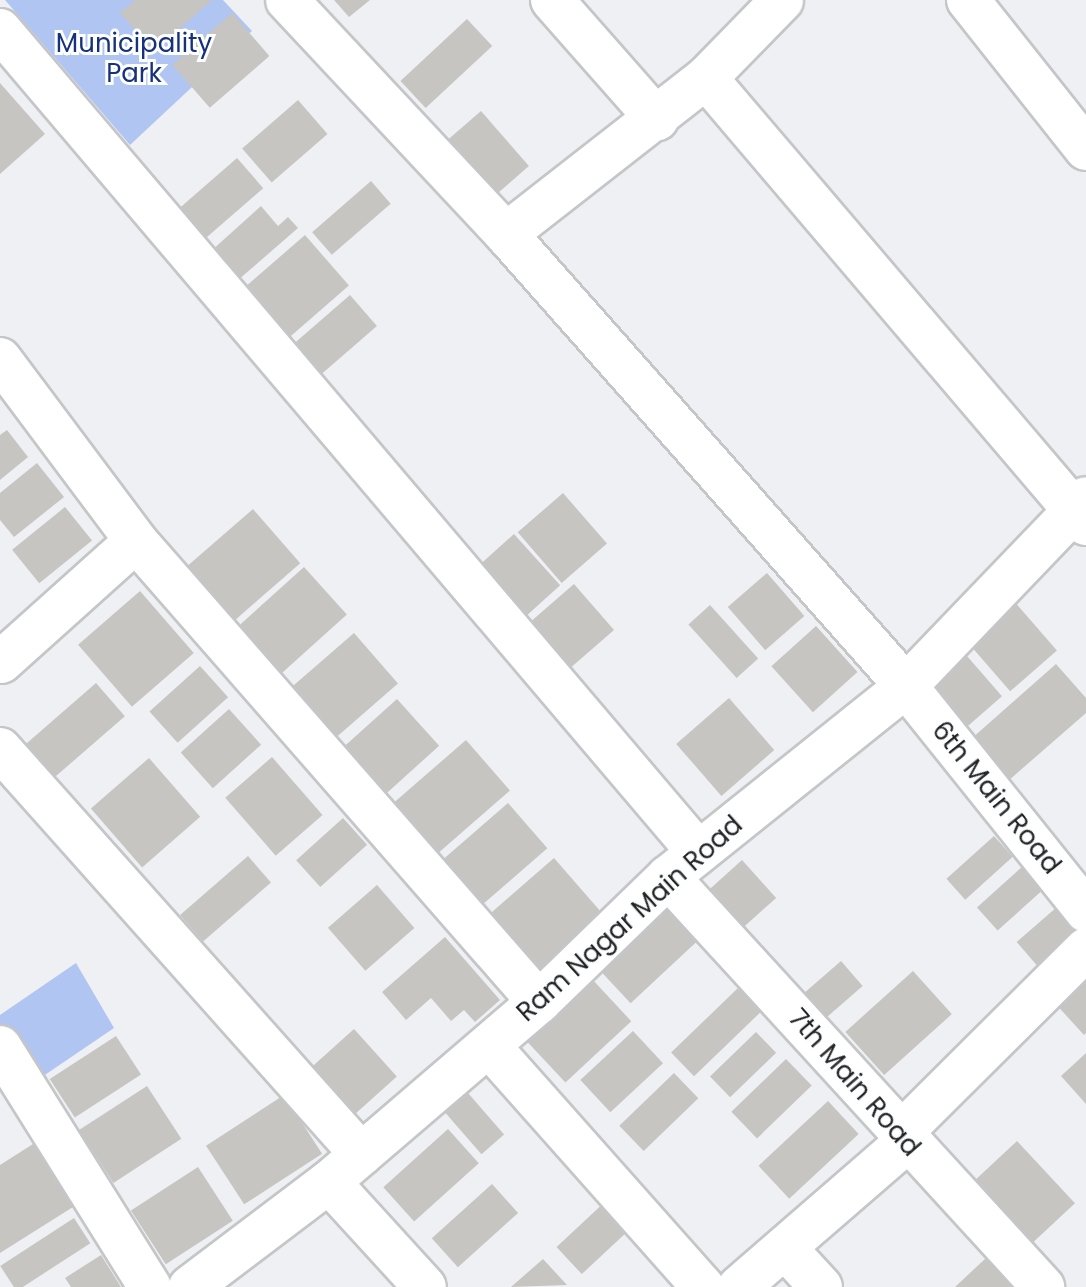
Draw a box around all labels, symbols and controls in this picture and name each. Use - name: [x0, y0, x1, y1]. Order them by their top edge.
- park label: Municipality Park: [56, 28, 212, 90]
- street label: 6th Main Road: [925, 715, 1067, 881]
- street label: Ram Nagar Main Road: [511, 810, 749, 1028]
- street label: 7th Main Road: [782, 1003, 926, 1163]

